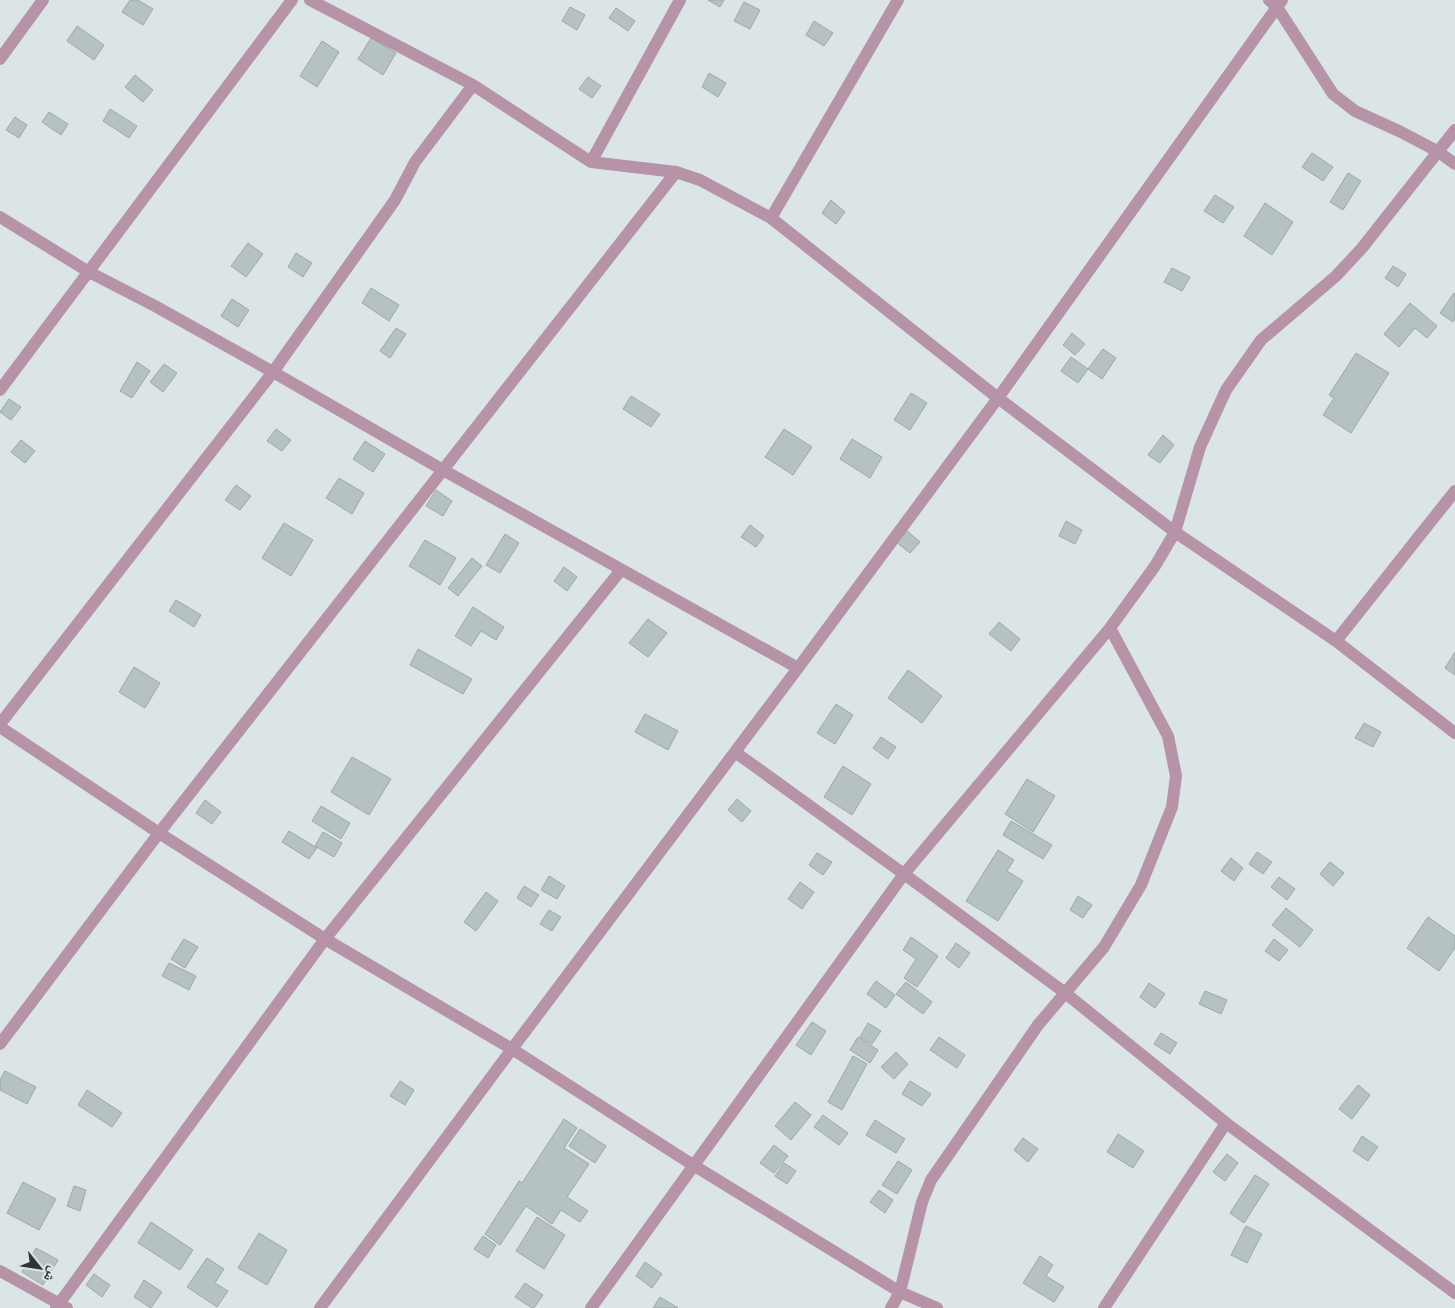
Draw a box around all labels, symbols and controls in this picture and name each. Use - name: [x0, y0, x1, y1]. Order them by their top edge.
- north arrow: [15, 1243, 65, 1293]
- text: ش: [40, 1264, 63, 1286]

